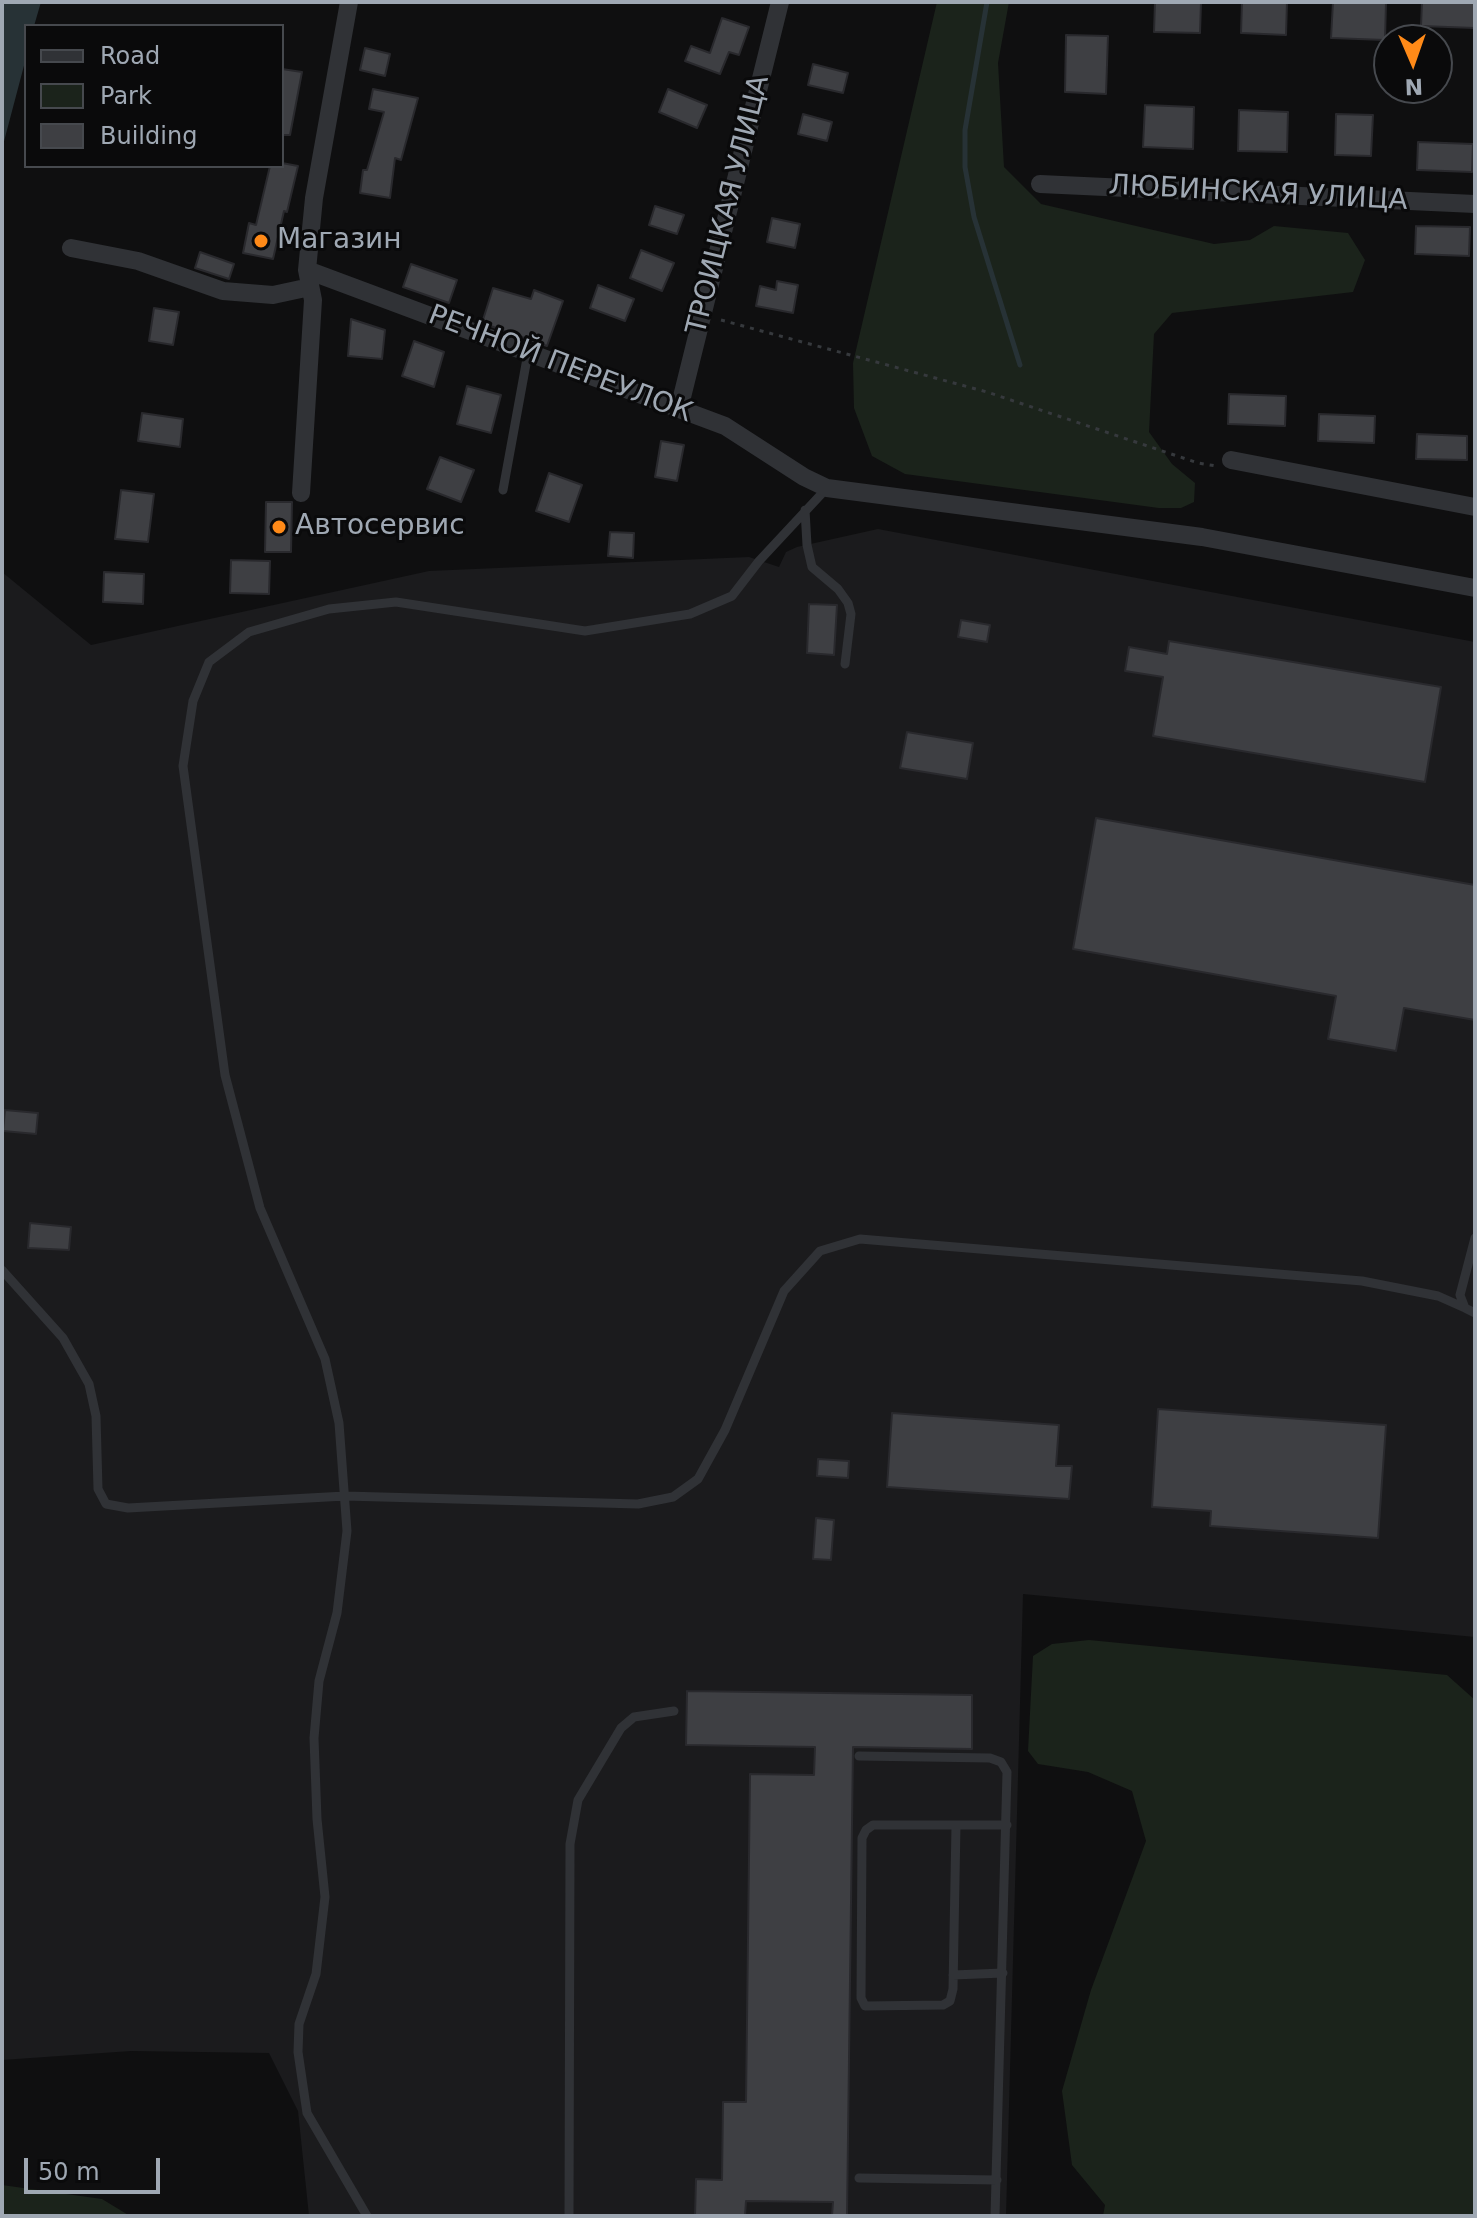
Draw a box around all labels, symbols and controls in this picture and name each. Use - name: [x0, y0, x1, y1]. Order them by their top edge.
- legend: [24, 24, 284, 168]
- north arrow: [1373, 24, 1453, 104]
- text: Road: [100, 42, 160, 70]
- street label: ТРОИЦКАЯ УЛИЦА: [681, 72, 777, 338]
- text: N: [1404, 74, 1423, 99]
- text: Park: [100, 82, 152, 110]
- text: Building: [100, 122, 197, 150]
- street label: ЛЮБИНСКАЯ УЛИЦА: [1108, 169, 1408, 219]
- place label: Магазин: [277, 224, 402, 258]
- marker: Магазин: [252, 232, 270, 250]
- street label: РЕЧНОЙ ПЕРЕУЛОК: [423, 299, 697, 431]
- place label: Автосервис: [295, 510, 465, 544]
- marker: Автосервис: [270, 518, 288, 536]
- scale bar: [28, 2142, 164, 2192]
- text: 50 m: [38, 2158, 100, 2186]

